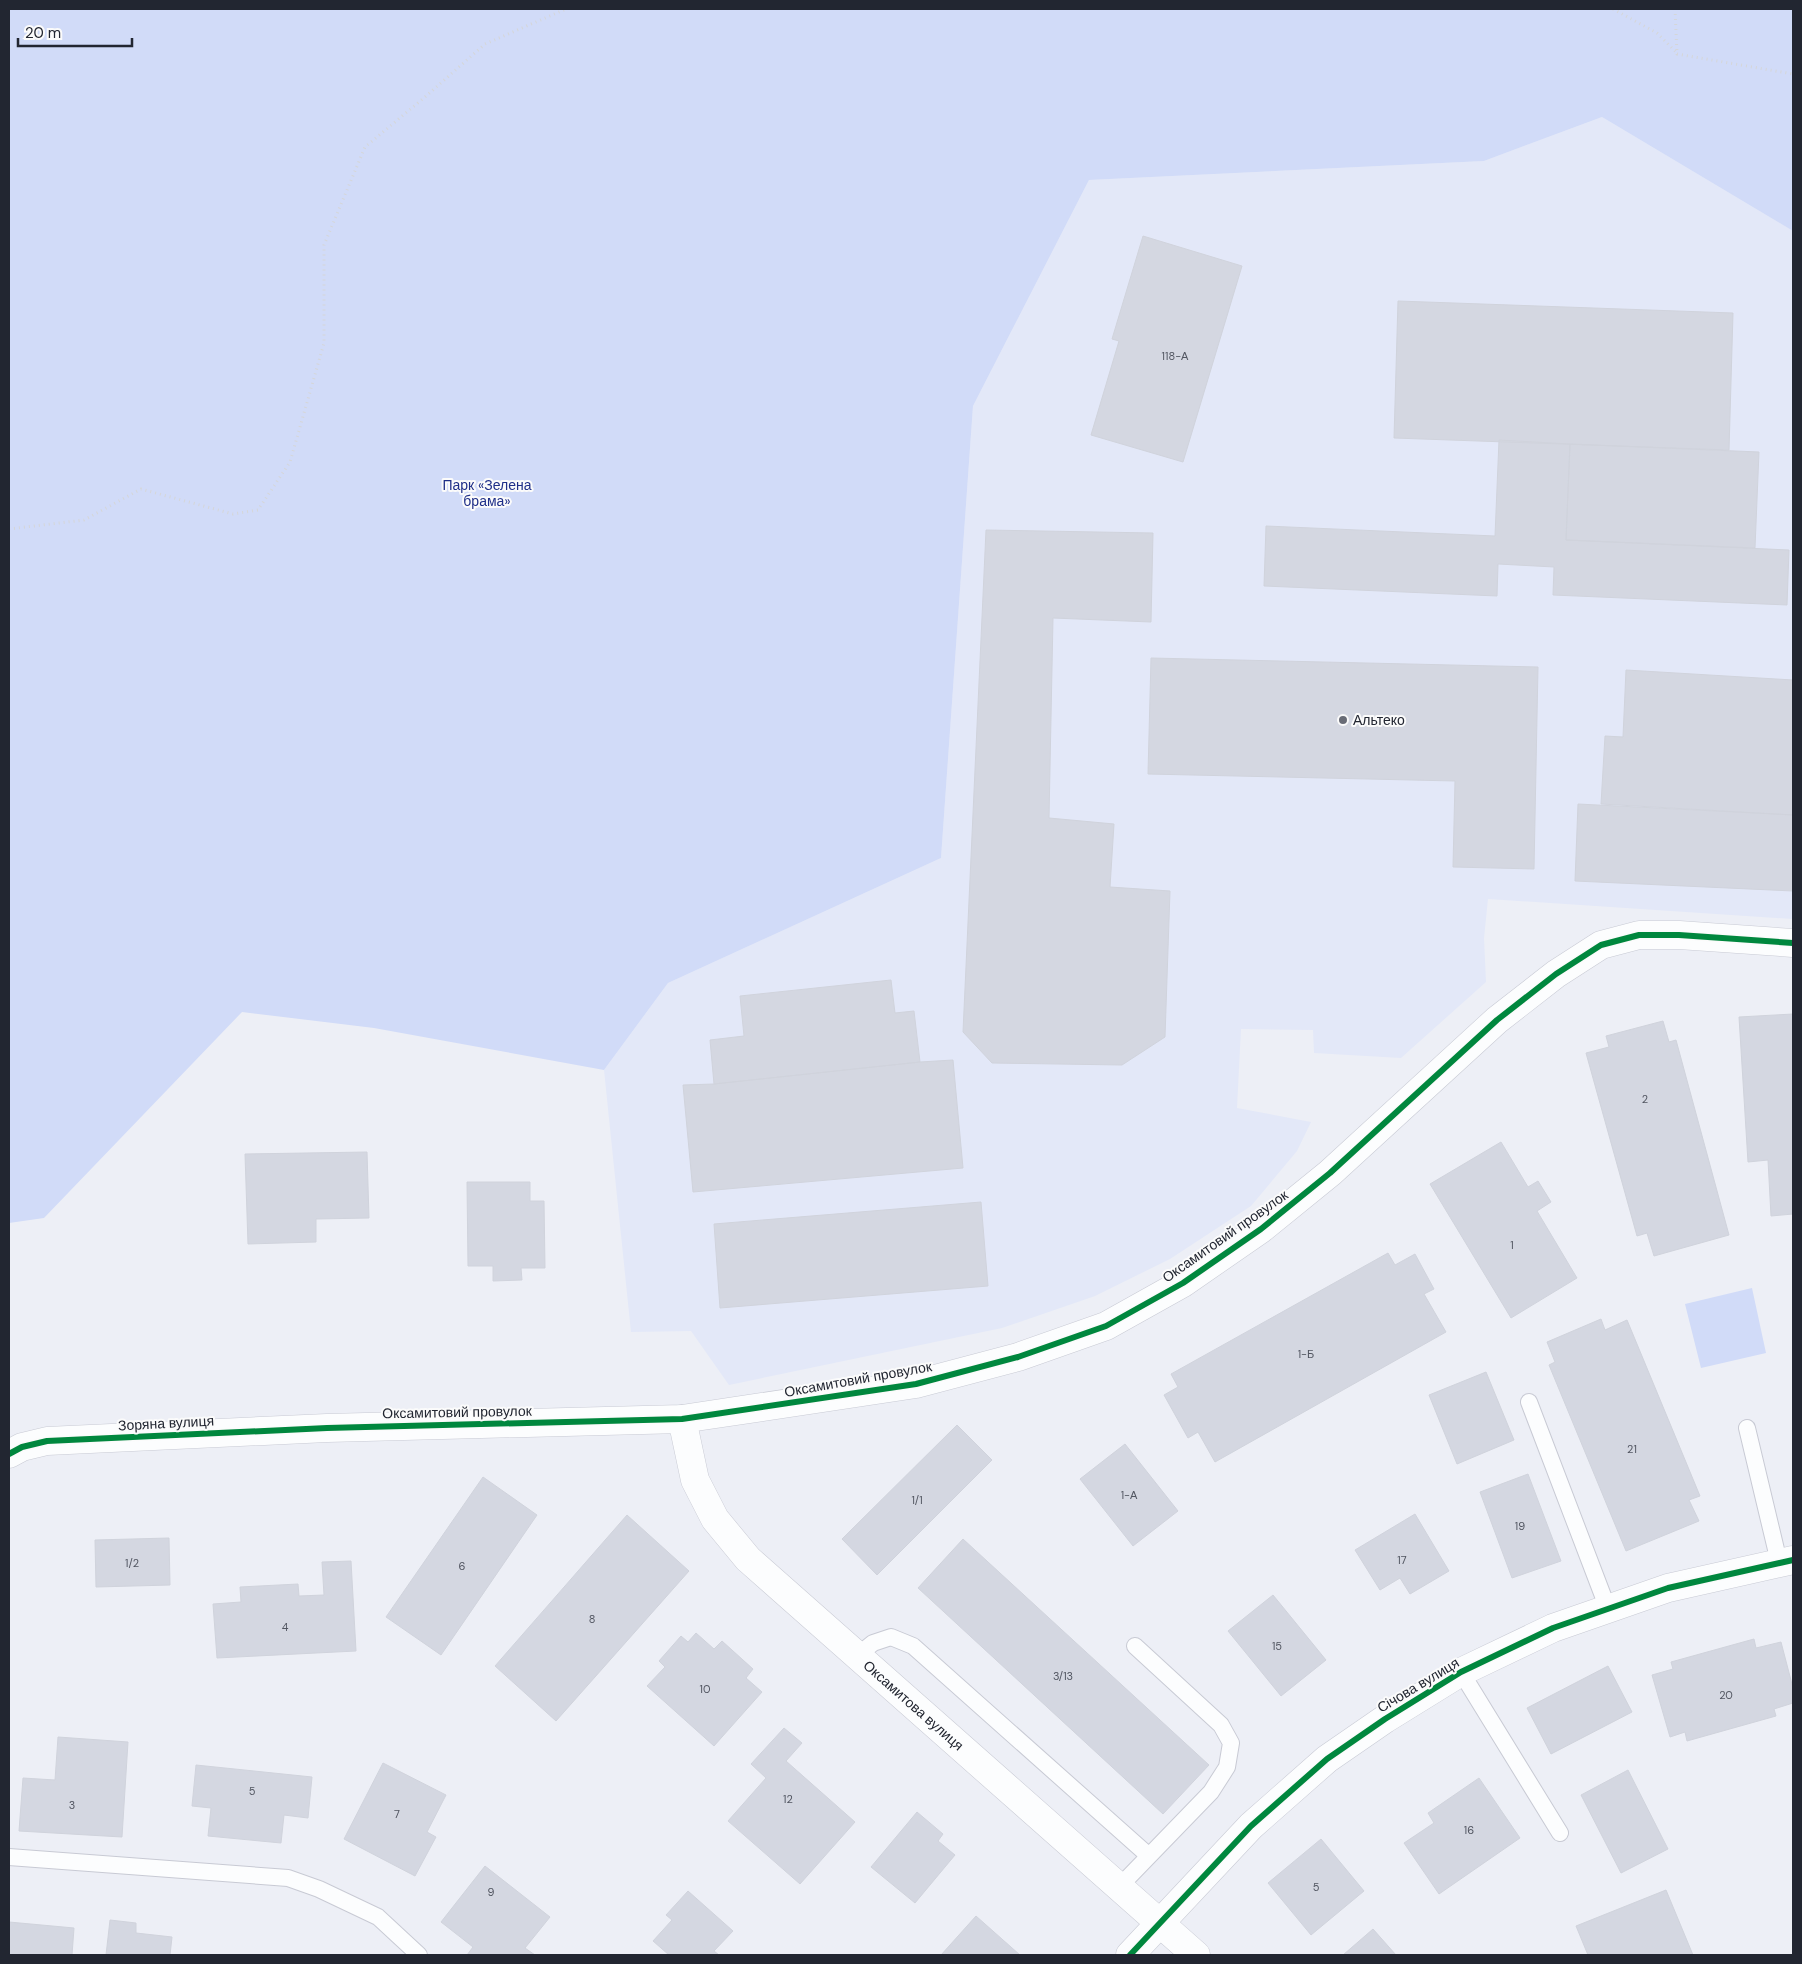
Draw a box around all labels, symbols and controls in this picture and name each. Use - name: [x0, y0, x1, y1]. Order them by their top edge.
- scale bar: [18, 15, 131, 47]
- text: 20 m: [25, 23, 61, 43]
- house number: 118-А: [1162, 349, 1189, 363]
- park label: Парк «Зелена брама»: [442, 476, 532, 510]
- place label: Альтеко: [1353, 711, 1405, 729]
- marker: Альтеко: [1337, 714, 1349, 726]
- house number: 2: [1642, 1092, 1648, 1106]
- street label: Оксамитовий провулок: [1159, 1185, 1292, 1286]
- house number: 1: [1510, 1238, 1514, 1252]
- house number: 1-Б: [1298, 1347, 1314, 1361]
- street label: Оксамитовий провулок: [783, 1357, 934, 1401]
- street label: Оксамитовий провулок: [382, 1402, 533, 1422]
- street label: Зоряна вулиця: [118, 1411, 214, 1435]
- house number: 21: [1627, 1442, 1637, 1456]
- house number: 1-А: [1121, 1488, 1138, 1502]
- house number: 1/1: [911, 1493, 923, 1507]
- house number: 19: [1515, 1519, 1525, 1533]
- house number: 17: [1397, 1553, 1407, 1567]
- house number: 1/2: [125, 1556, 139, 1570]
- house number: 6: [459, 1559, 466, 1573]
- house number: 8: [589, 1612, 595, 1626]
- house number: 4: [282, 1620, 289, 1634]
- house number: 15: [1272, 1639, 1282, 1653]
- street label: Січова вулиця: [1374, 1653, 1462, 1717]
- street label: Оксамитова вулиця: [860, 1656, 967, 1754]
- house number: 3/13: [1053, 1669, 1073, 1683]
- house number: 10: [700, 1682, 710, 1696]
- house number: 20: [1719, 1688, 1733, 1702]
- house number: 5: [249, 1784, 256, 1798]
- house number: 12: [783, 1792, 793, 1806]
- house number: 3: [69, 1798, 75, 1812]
- house number: 7: [394, 1807, 400, 1821]
- house number: 16: [1464, 1823, 1474, 1837]
- house number: 5: [1313, 1880, 1320, 1894]
- house number: 9: [488, 1885, 495, 1899]

